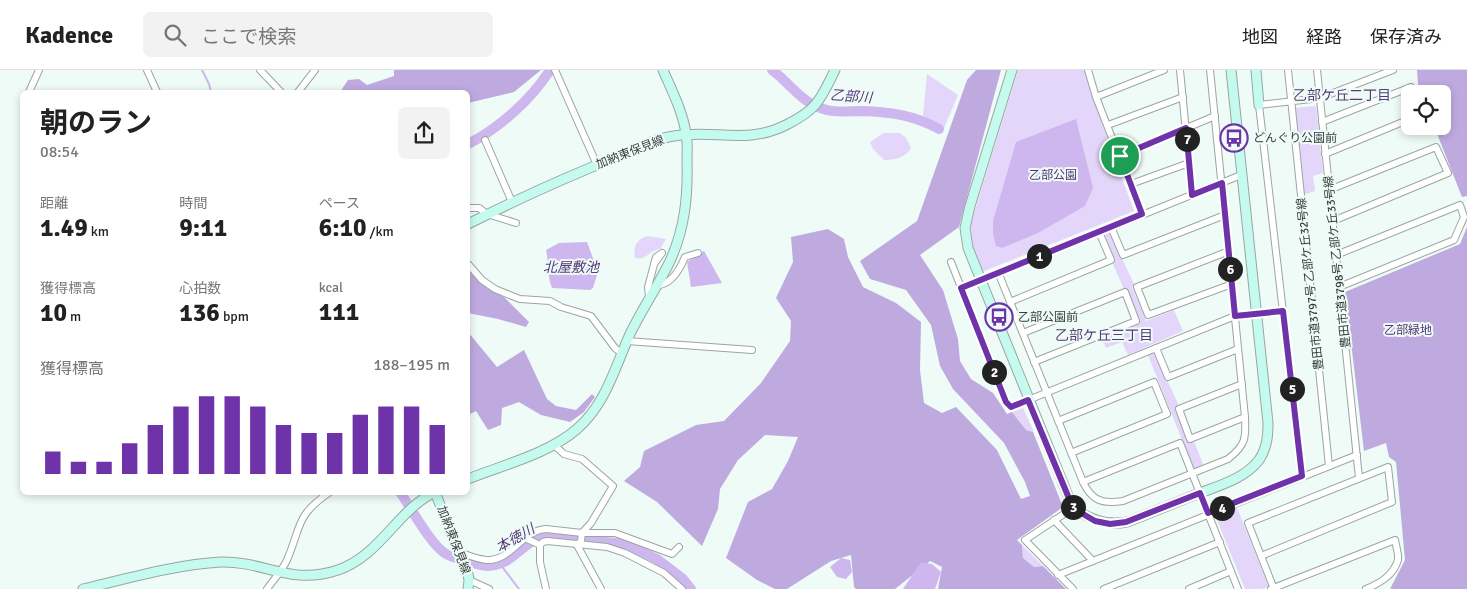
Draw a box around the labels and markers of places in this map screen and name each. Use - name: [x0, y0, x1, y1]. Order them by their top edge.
- bus stop icon: どんぐり公園前: [1219, 123, 1249, 153]
- pin: 7: [1174, 126, 1200, 152]
- place label: どんぐり公園前: [1253, 131, 1337, 146]
- pin: [1099, 135, 1141, 177]
- pin: 1: [1026, 244, 1052, 268]
- pin: 6: [1218, 256, 1242, 282]
- bus stop icon: 乙部公園前: [984, 302, 1014, 332]
- place label: 乙部公園前: [1018, 310, 1078, 325]
- pin: 2: [982, 360, 1006, 384]
- pin: 5: [1280, 376, 1304, 402]
- pin: 3: [1060, 494, 1086, 520]
- pin: 4: [1210, 496, 1234, 520]

